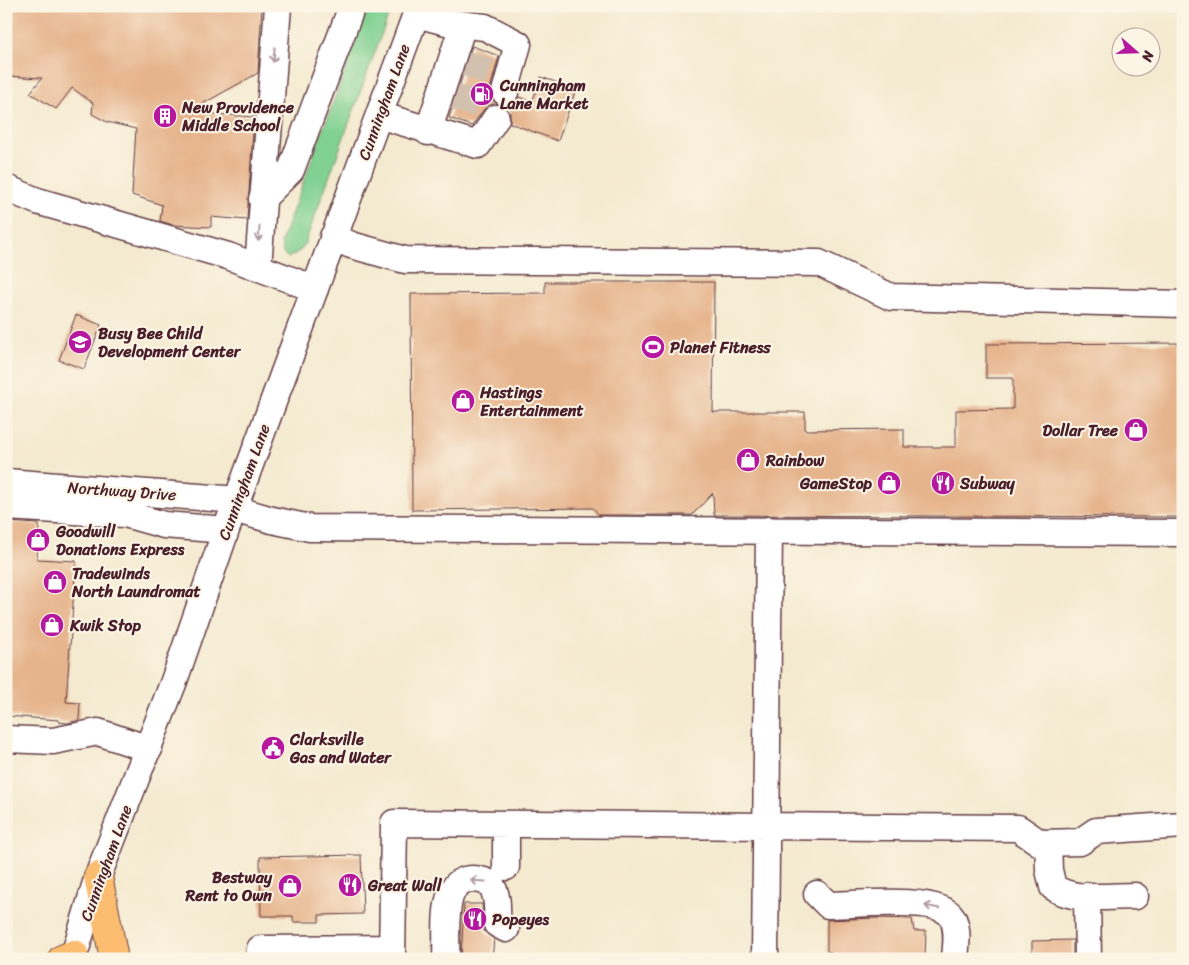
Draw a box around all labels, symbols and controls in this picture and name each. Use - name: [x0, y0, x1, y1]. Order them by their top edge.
- north arrow: [1112, 28, 1162, 78]
- street label: Cunningham Lane: [349, 40, 419, 164]
- one-way arrow: [269, 47, 279, 63]
- text: N: [1134, 47, 1161, 65]
- place label: Cunningham Lane Market: [499, 71, 588, 118]
- fuel station icon: Cunningham Lane Market: [469, 81, 495, 107]
- place label: New Providence Middle School: [181, 93, 295, 140]
- building icon: New Providence Middle School: [152, 103, 178, 129]
- one-way arrow: [255, 226, 264, 242]
- place label: Busy Bee Child Development Center: [98, 319, 242, 366]
- school or university icon: Busy Bee Child Development Center: [67, 329, 93, 355]
- place label: Planet Fitness: [670, 333, 771, 362]
- sports icon: Planet Fitness: [640, 334, 666, 360]
- place label: Hastings Entertainment: [479, 378, 583, 425]
- shop icon: Hastings Entertainment: [450, 388, 476, 414]
- place label: Dollar Tree: [1042, 416, 1119, 445]
- shop icon: Dollar Tree: [1123, 417, 1149, 443]
- street label: Cunningham Lane: [209, 420, 279, 544]
- place label: Rainbow: [765, 446, 825, 475]
- shop icon: Rainbow: [735, 447, 761, 473]
- place label: GameStop: [799, 469, 873, 498]
- place label: Subway: [959, 469, 1015, 498]
- shop icon: GameStop: [876, 470, 902, 496]
- restaurant icon: Subway: [930, 470, 956, 496]
- street label: Northway Drive: [67, 473, 177, 509]
- place label: Goodwill Donations Express: [55, 517, 185, 564]
- shop icon: Goodwill Donations Express: [25, 527, 51, 553]
- place label: Tradewinds North Laundromat: [71, 559, 200, 606]
- shop icon: Tradewinds North Laundromat: [42, 569, 68, 595]
- place label: Kwik Stop: [69, 611, 141, 640]
- shop icon: Kwik Stop: [39, 612, 65, 638]
- place label: Clarksville Gas and Water: [289, 725, 392, 772]
- public building icon: Clarksville Gas and Water: [260, 735, 286, 761]
- street label: Cunningham Lane: [71, 801, 141, 925]
- place label: Bestway Rent to Own: [185, 863, 273, 910]
- place label: Great Wall: [367, 871, 443, 900]
- restaurant icon: Great Wall: [337, 872, 363, 898]
- shop icon: Bestway Rent to Own: [277, 873, 303, 899]
- one-way arrow: [470, 877, 486, 886]
- one-way arrow: [924, 901, 940, 911]
- place label: Popeyes: [492, 905, 550, 934]
- restaurant icon: Popeyes: [462, 906, 488, 932]

